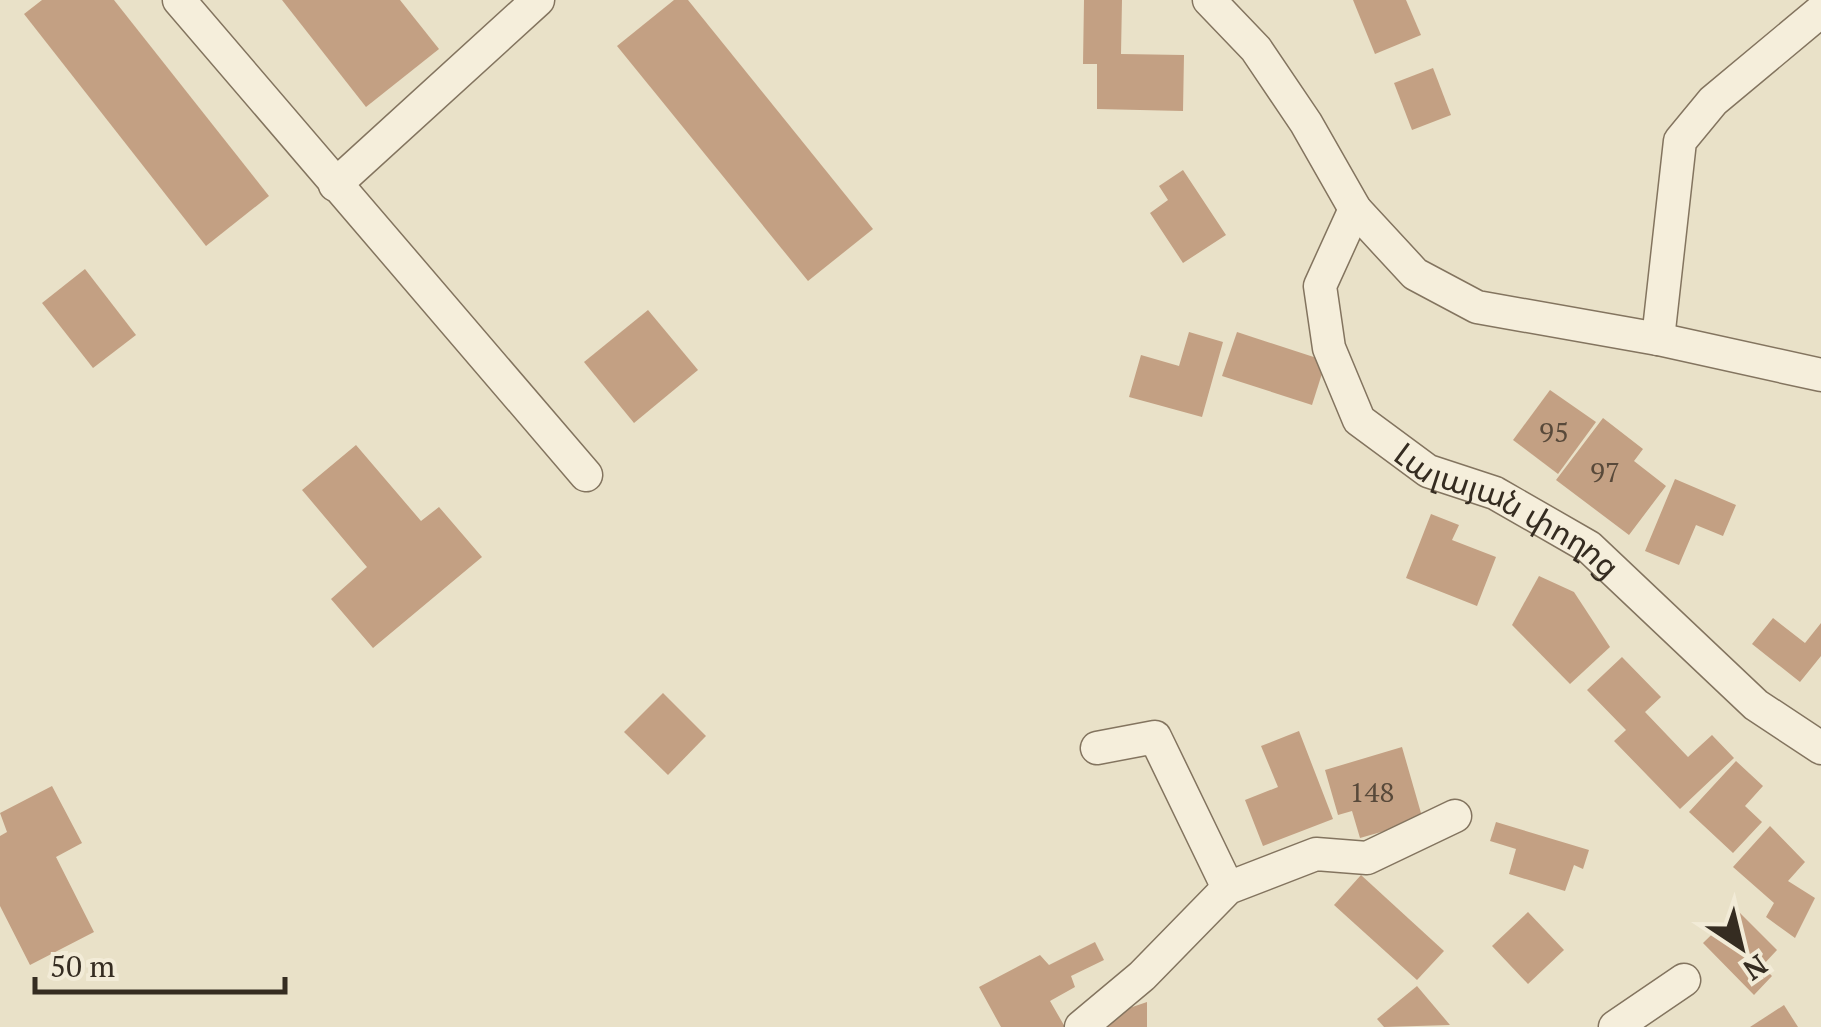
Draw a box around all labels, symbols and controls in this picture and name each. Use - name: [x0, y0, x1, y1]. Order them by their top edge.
- house number: 95: [1539, 413, 1569, 450]
- street label: Լալայան փողոց: [1386, 432, 1629, 587]
- house number: 97: [1590, 453, 1620, 490]
- house number: 148: [1350, 773, 1394, 810]
- north arrow: [1691, 897, 1791, 997]
- scale bar: [35, 932, 285, 994]
- text: 50 m: [50, 946, 115, 986]
- text: N: [1736, 947, 1775, 989]

